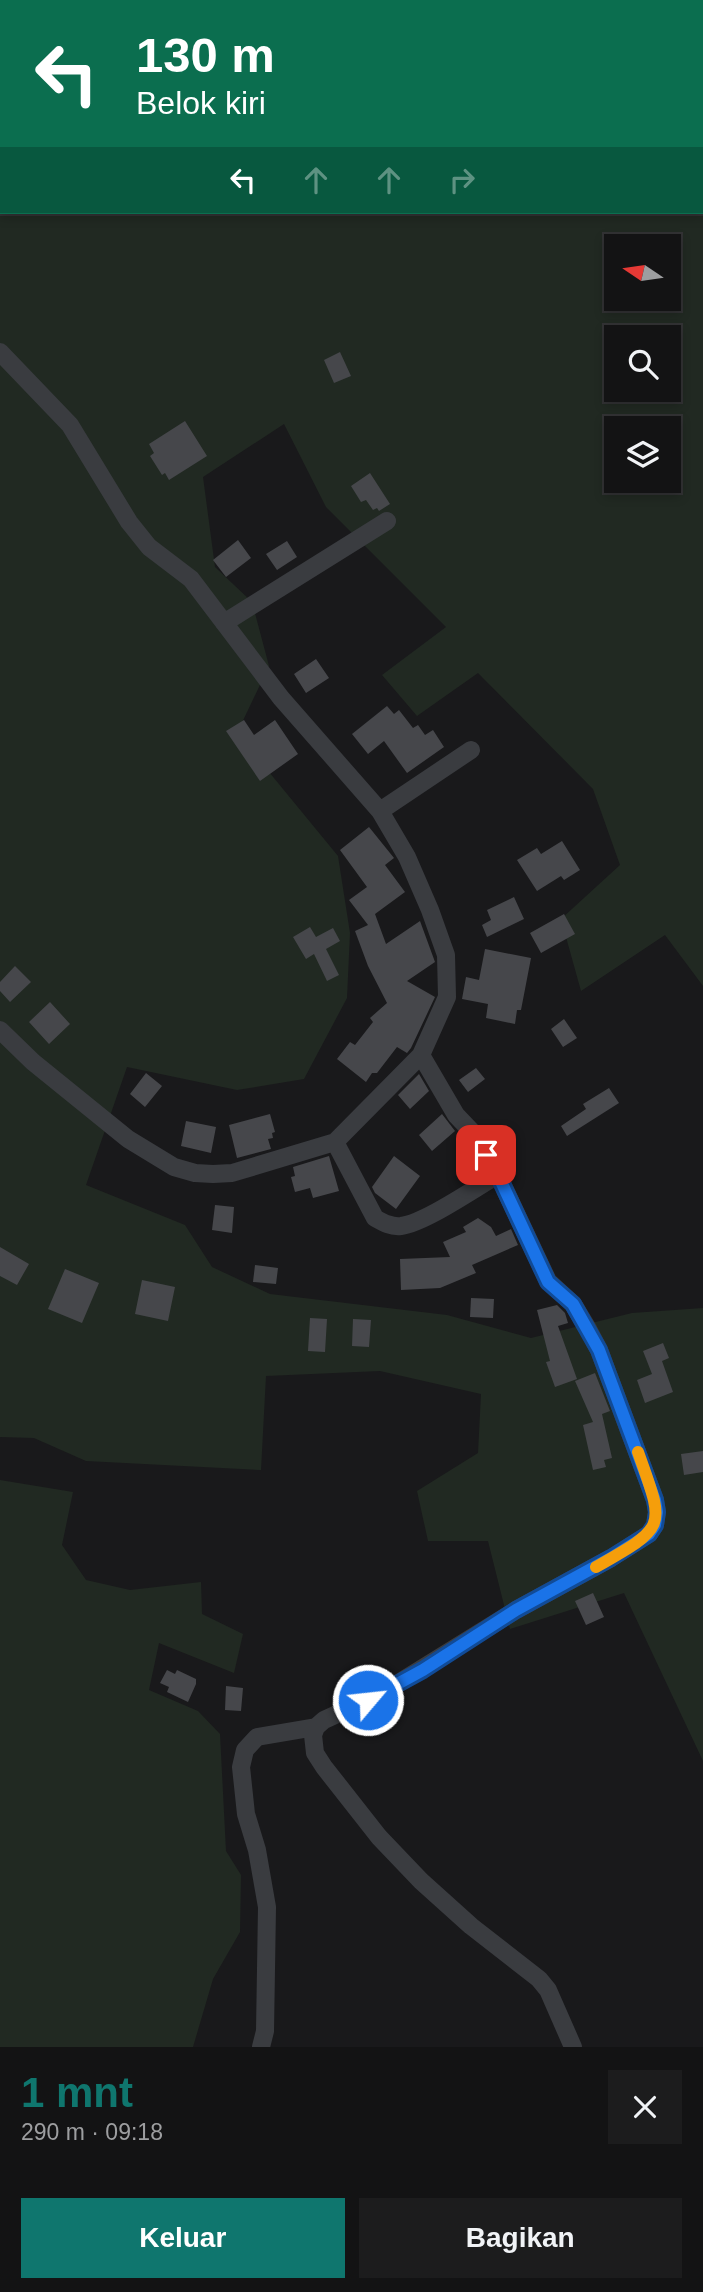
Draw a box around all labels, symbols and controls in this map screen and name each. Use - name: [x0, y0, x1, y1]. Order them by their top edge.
- icon: left: [21, 28, 112, 119]
- text: 130 m: [136, 28, 275, 82]
- text: Belok kiri: [136, 85, 266, 121]
- icon: left: [224, 161, 262, 199]
- icon: ahead: [297, 161, 335, 199]
- icon: ahead: [370, 161, 408, 199]
- icon: right: [443, 161, 481, 199]
- north arrow: [604, 234, 681, 312]
- map controls: [604, 234, 681, 493]
- button: search: [604, 325, 681, 402]
- button: layers: [604, 416, 681, 493]
- pin: [456, 1125, 516, 1185]
- icon: arrive: [467, 1136, 505, 1174]
- position arrow: [331, 1663, 405, 1737]
- text: 1 mnt: [21, 2069, 133, 2116]
- button: close: [608, 2070, 682, 2144]
- text: 290 m · 09:18: [21, 2119, 163, 2145]
- button: Keluar: [21, 2198, 345, 2278]
- button: Bagikan: [359, 2198, 682, 2278]

